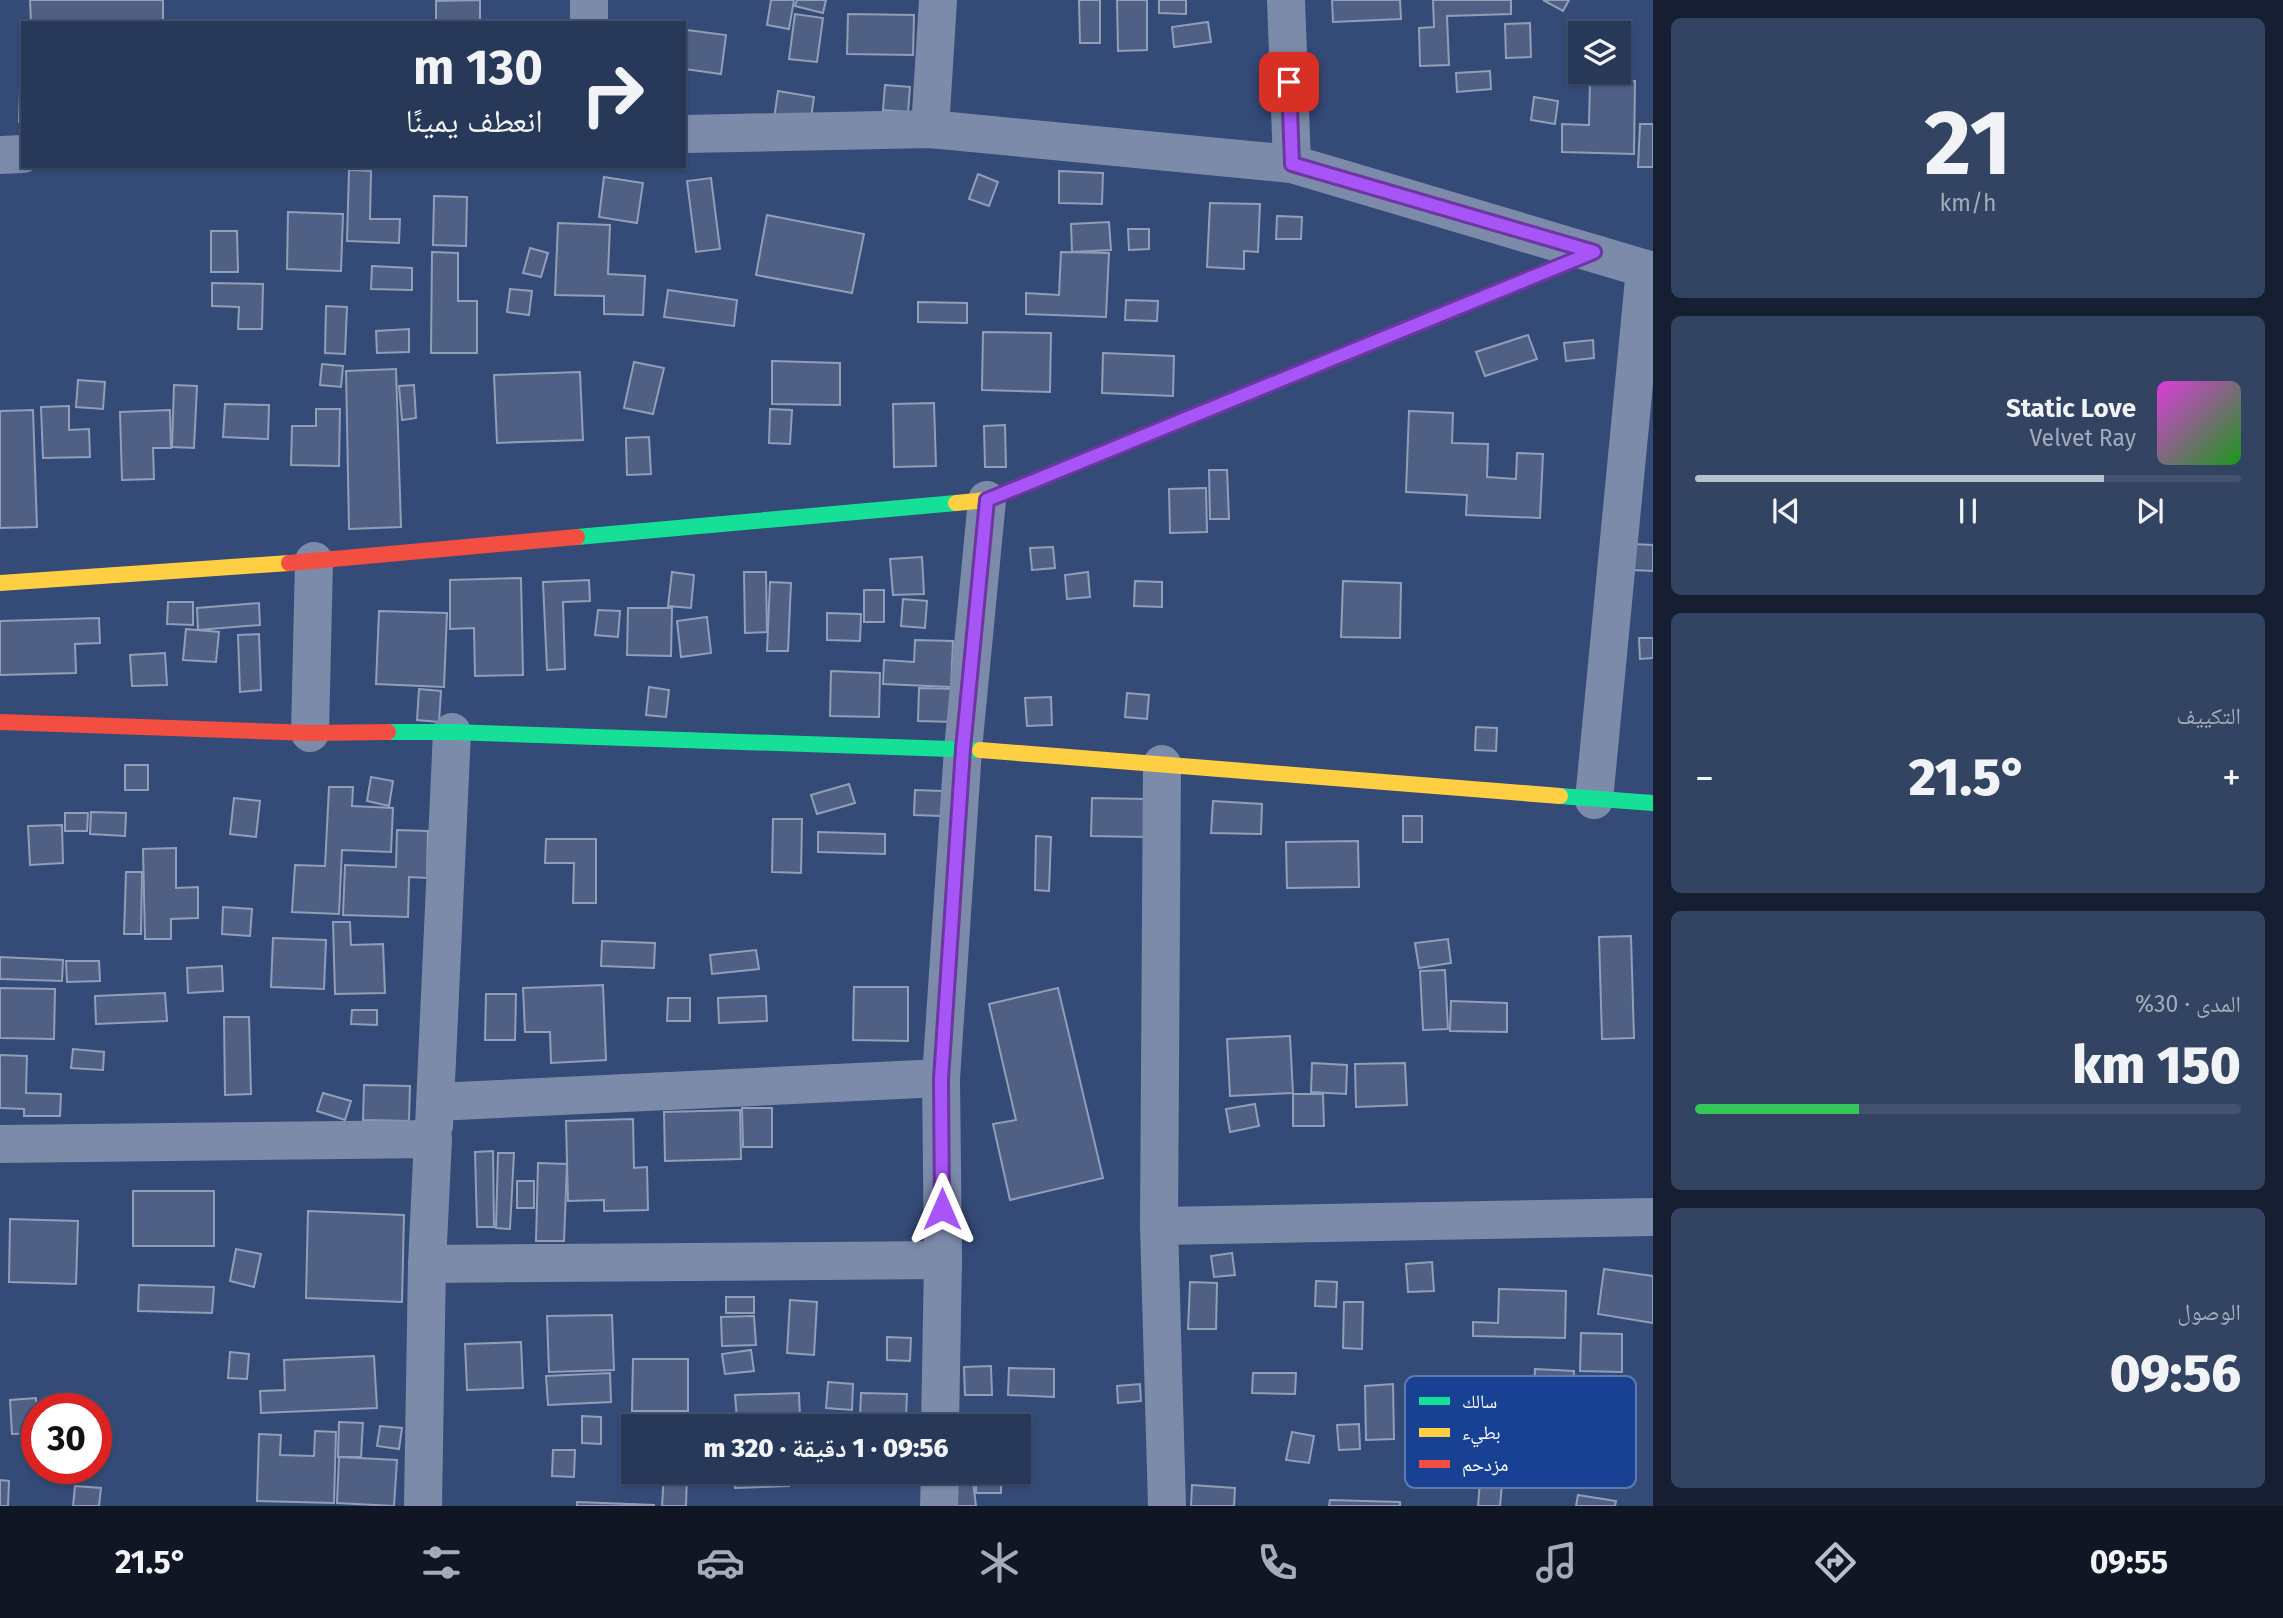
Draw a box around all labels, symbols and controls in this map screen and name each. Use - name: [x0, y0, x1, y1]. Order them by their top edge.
- map controls: [1568, 21, 1631, 84]
- button: layers: [1568, 21, 1631, 84]
- text: 130 m: [413, 38, 543, 97]
- icon: right: [567, 49, 658, 140]
- pin: [1259, 52, 1319, 112]
- icon: arrive: [1270, 63, 1308, 101]
- text: 21: [1924, 89, 2012, 198]
- text: انعطف يمينًا: [405, 102, 543, 140]
- text: km/h: [1940, 189, 1996, 217]
- text: Static Love: [2006, 393, 2136, 424]
- text: Velvet Ray: [2029, 424, 2136, 452]
- icon: previous: [1767, 492, 1805, 530]
- icon: pause: [1949, 492, 1987, 530]
- icon: next: [2131, 492, 2169, 530]
- text: التكييف: [2176, 702, 2241, 730]
- text: 21.5°: [1909, 746, 2027, 809]
- text: −: [1695, 755, 1714, 801]
- text: +: [2222, 755, 2241, 801]
- text: المدى · 30%: [2135, 990, 2241, 1018]
- text: 150 km: [2072, 1034, 2241, 1097]
- position arrow: [905, 1172, 979, 1246]
- text: الوصول: [2177, 1298, 2241, 1326]
- text: 09:56: [2110, 1342, 2241, 1405]
- legend: [1405, 1376, 1636, 1488]
- text: سالك: [1462, 1390, 1497, 1413]
- speed limit sign: 30: [21, 1393, 112, 1484]
- text: بطيء: [1462, 1421, 1501, 1448]
- text: 09:56 · 1 دقيقة · 320 m: [704, 1433, 948, 1464]
- text: مزدحم: [1462, 1453, 1508, 1477]
- icon: filters: [417, 1538, 466, 1587]
- icon: car: [696, 1538, 745, 1587]
- icon: climate: [975, 1538, 1024, 1587]
- icon: phone: [1253, 1538, 1302, 1587]
- icon: music: [1532, 1538, 1581, 1587]
- icon: directions: [1811, 1538, 1860, 1587]
- text: 21.5°: [115, 1543, 187, 1581]
- text: 09:55: [2090, 1543, 2168, 1581]

